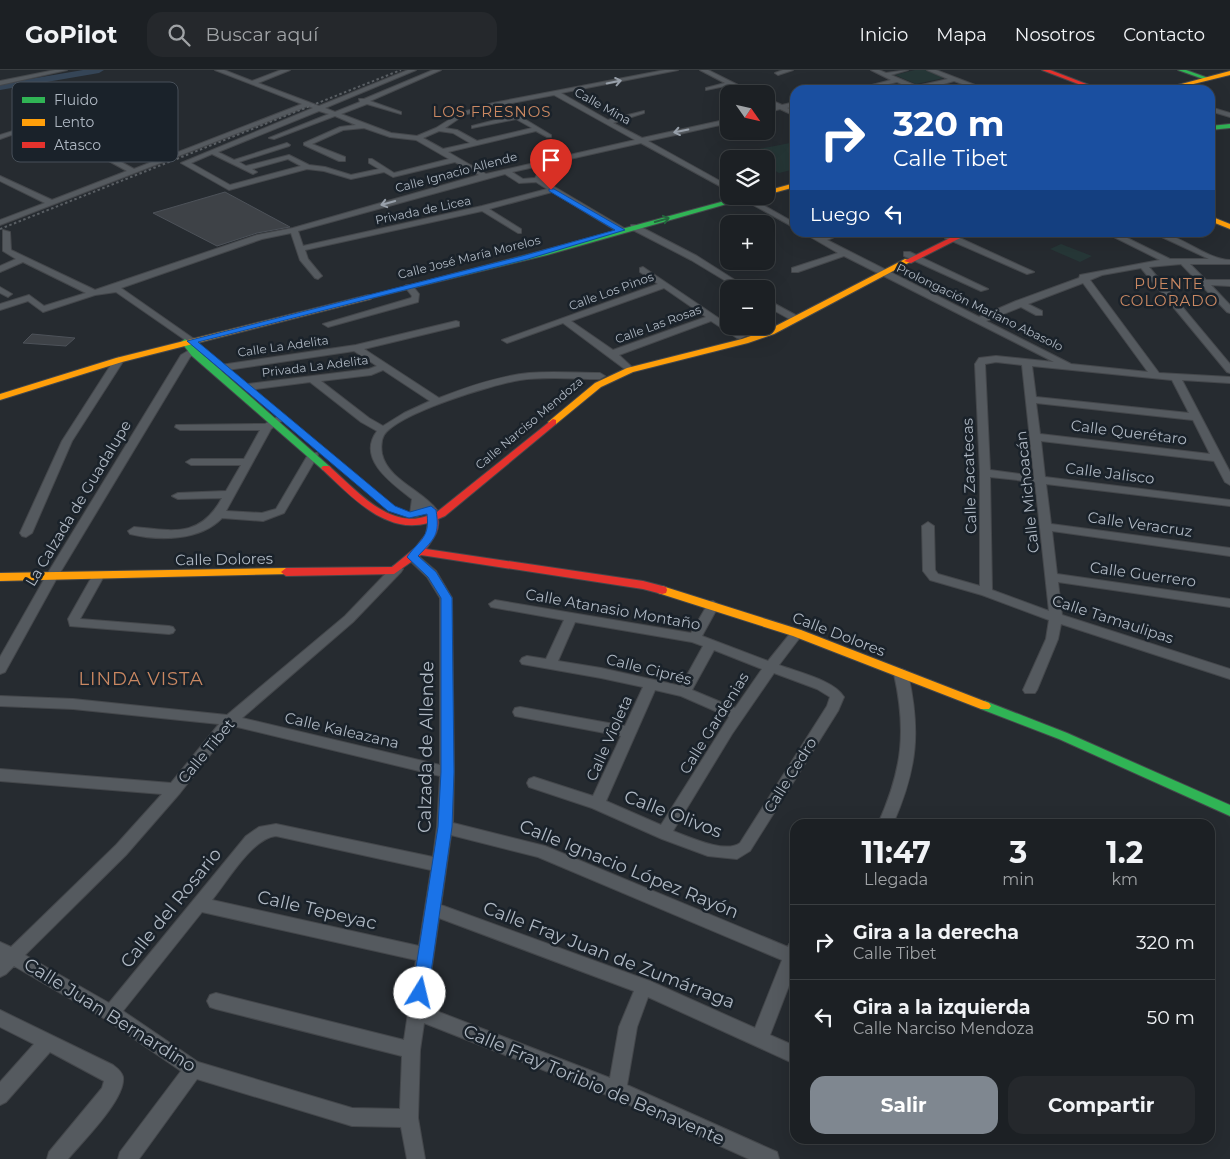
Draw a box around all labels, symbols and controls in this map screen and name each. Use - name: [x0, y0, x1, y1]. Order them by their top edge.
- search box: [147, 12, 497, 57]
- text: GoPilot: [25, 20, 117, 49]
- icon: search: [165, 21, 193, 49]
- text: Buscar aquí: [205, 23, 318, 46]
- text: Inicio: [860, 24, 908, 46]
- text: Mapa: [936, 24, 987, 46]
- text: Nosotros: [1015, 24, 1095, 46]
- text: Contacto: [1123, 24, 1205, 46]
- one-way arrow: [605, 76, 621, 86]
- legend: [12, 82, 178, 162]
- street label: Calle Mina: [572, 84, 634, 128]
- north arrow: [720, 85, 775, 140]
- map controls: [720, 85, 775, 335]
- text: Fluido: [54, 91, 98, 109]
- district label: LOS FRESNOS: [433, 102, 551, 121]
- text: 320 m: [893, 102, 1005, 145]
- icon: right: [810, 105, 875, 170]
- text: Lento: [54, 113, 94, 131]
- one-way arrow: [674, 126, 690, 136]
- text: Atasco: [54, 136, 101, 154]
- pin: [530, 139, 572, 190]
- text: Calle Tibet: [893, 145, 1008, 172]
- icon: arrive: [537, 146, 565, 174]
- street label: Calle Ignacio Allende: [393, 148, 519, 196]
- button: layers: [720, 150, 775, 205]
- street label: Privada de Licea: [374, 193, 472, 227]
- one-way arrow: [380, 199, 396, 209]
- icon: left: [880, 200, 908, 228]
- text: Luego: [810, 203, 870, 226]
- one-way arrow: [654, 214, 670, 224]
- button: +: [720, 215, 775, 270]
- street label: Calle José María Morelos: [396, 232, 542, 282]
- street label: Prolongación Mariano Abasolo: [894, 260, 1066, 354]
- street label: Calle Los Pinos: [567, 269, 656, 313]
- district label: PUENTE COLORADO: [1120, 274, 1218, 310]
- button: −: [720, 280, 775, 335]
- street label: Calle Las Rosas: [613, 301, 703, 347]
- street label: Calle La Adelita: [237, 332, 329, 360]
- street label: Privada La Adelita: [261, 352, 369, 380]
- street label: Calle Narciso Mendoza: [472, 374, 586, 472]
- street label: Calle Querétaro: [1070, 415, 1188, 449]
- street label: La Calzada de Guadalupe: [21, 416, 135, 590]
- street label: Calle Zacatecas: [957, 418, 981, 534]
- street label: Calle Michoacán: [1011, 430, 1043, 554]
- street label: Calle Jalisco: [1064, 458, 1156, 488]
- street label: Calle Veracruz: [1086, 507, 1194, 541]
- street label: Calle Dolores: [175, 549, 273, 569]
- street label: Calle Guerrero: [1089, 557, 1197, 591]
- street label: Calle Atanasio Montaño: [524, 584, 702, 634]
- street label: Calle Tamaulipas: [1050, 590, 1176, 648]
- street label: Calle Dolores: [790, 608, 888, 660]
- street label: Calle Ciprés: [604, 649, 694, 689]
- street label: Calzada de Allende: [414, 661, 439, 833]
- district label: LINDA VISTA: [78, 668, 204, 690]
- street label: Calle Gardenias: [675, 669, 753, 777]
- street label: Calle Violeta: [582, 692, 636, 784]
- street label: Calle Kaleazana: [283, 708, 401, 752]
- street label: Calle Tibet: [174, 715, 238, 787]
- street label: Calle Cedro: [759, 734, 821, 816]
- street label: Calle Olivos: [621, 785, 725, 843]
- street label: Calle Ignacio López Rayón: [516, 815, 742, 923]
- text: 11:47: [861, 834, 931, 871]
- text: 3: [1009, 834, 1027, 871]
- text: 1.2: [1106, 834, 1144, 871]
- street label: Calle del Rosario: [116, 844, 226, 972]
- text: Llegada: [864, 870, 928, 889]
- text: min: [1002, 870, 1034, 889]
- text: km: [1111, 870, 1138, 889]
- street label: Calle Tepeyac: [255, 886, 379, 934]
- street label: Calle Fray Juan de Zumárraga: [480, 897, 738, 1013]
- text: Gira a la derecha: [853, 921, 1019, 944]
- icon: right: [810, 928, 838, 956]
- text: 320 m: [1136, 931, 1195, 954]
- text: Calle Tibet: [853, 944, 937, 963]
- street label: Calle Juan Bernardino: [20, 953, 200, 1077]
- position arrow: [393, 966, 445, 1018]
- text: Gira a la izquierda: [853, 996, 1031, 1019]
- icon: left: [810, 1003, 838, 1031]
- text: 50 m: [1147, 1006, 1195, 1029]
- text: Calle Narciso Mendoza: [853, 1019, 1034, 1038]
- street label: Calle Fray Toribio de Benavente: [460, 1020, 728, 1150]
- button: Salir: [810, 1076, 998, 1134]
- button: Compartir: [1008, 1076, 1195, 1134]

